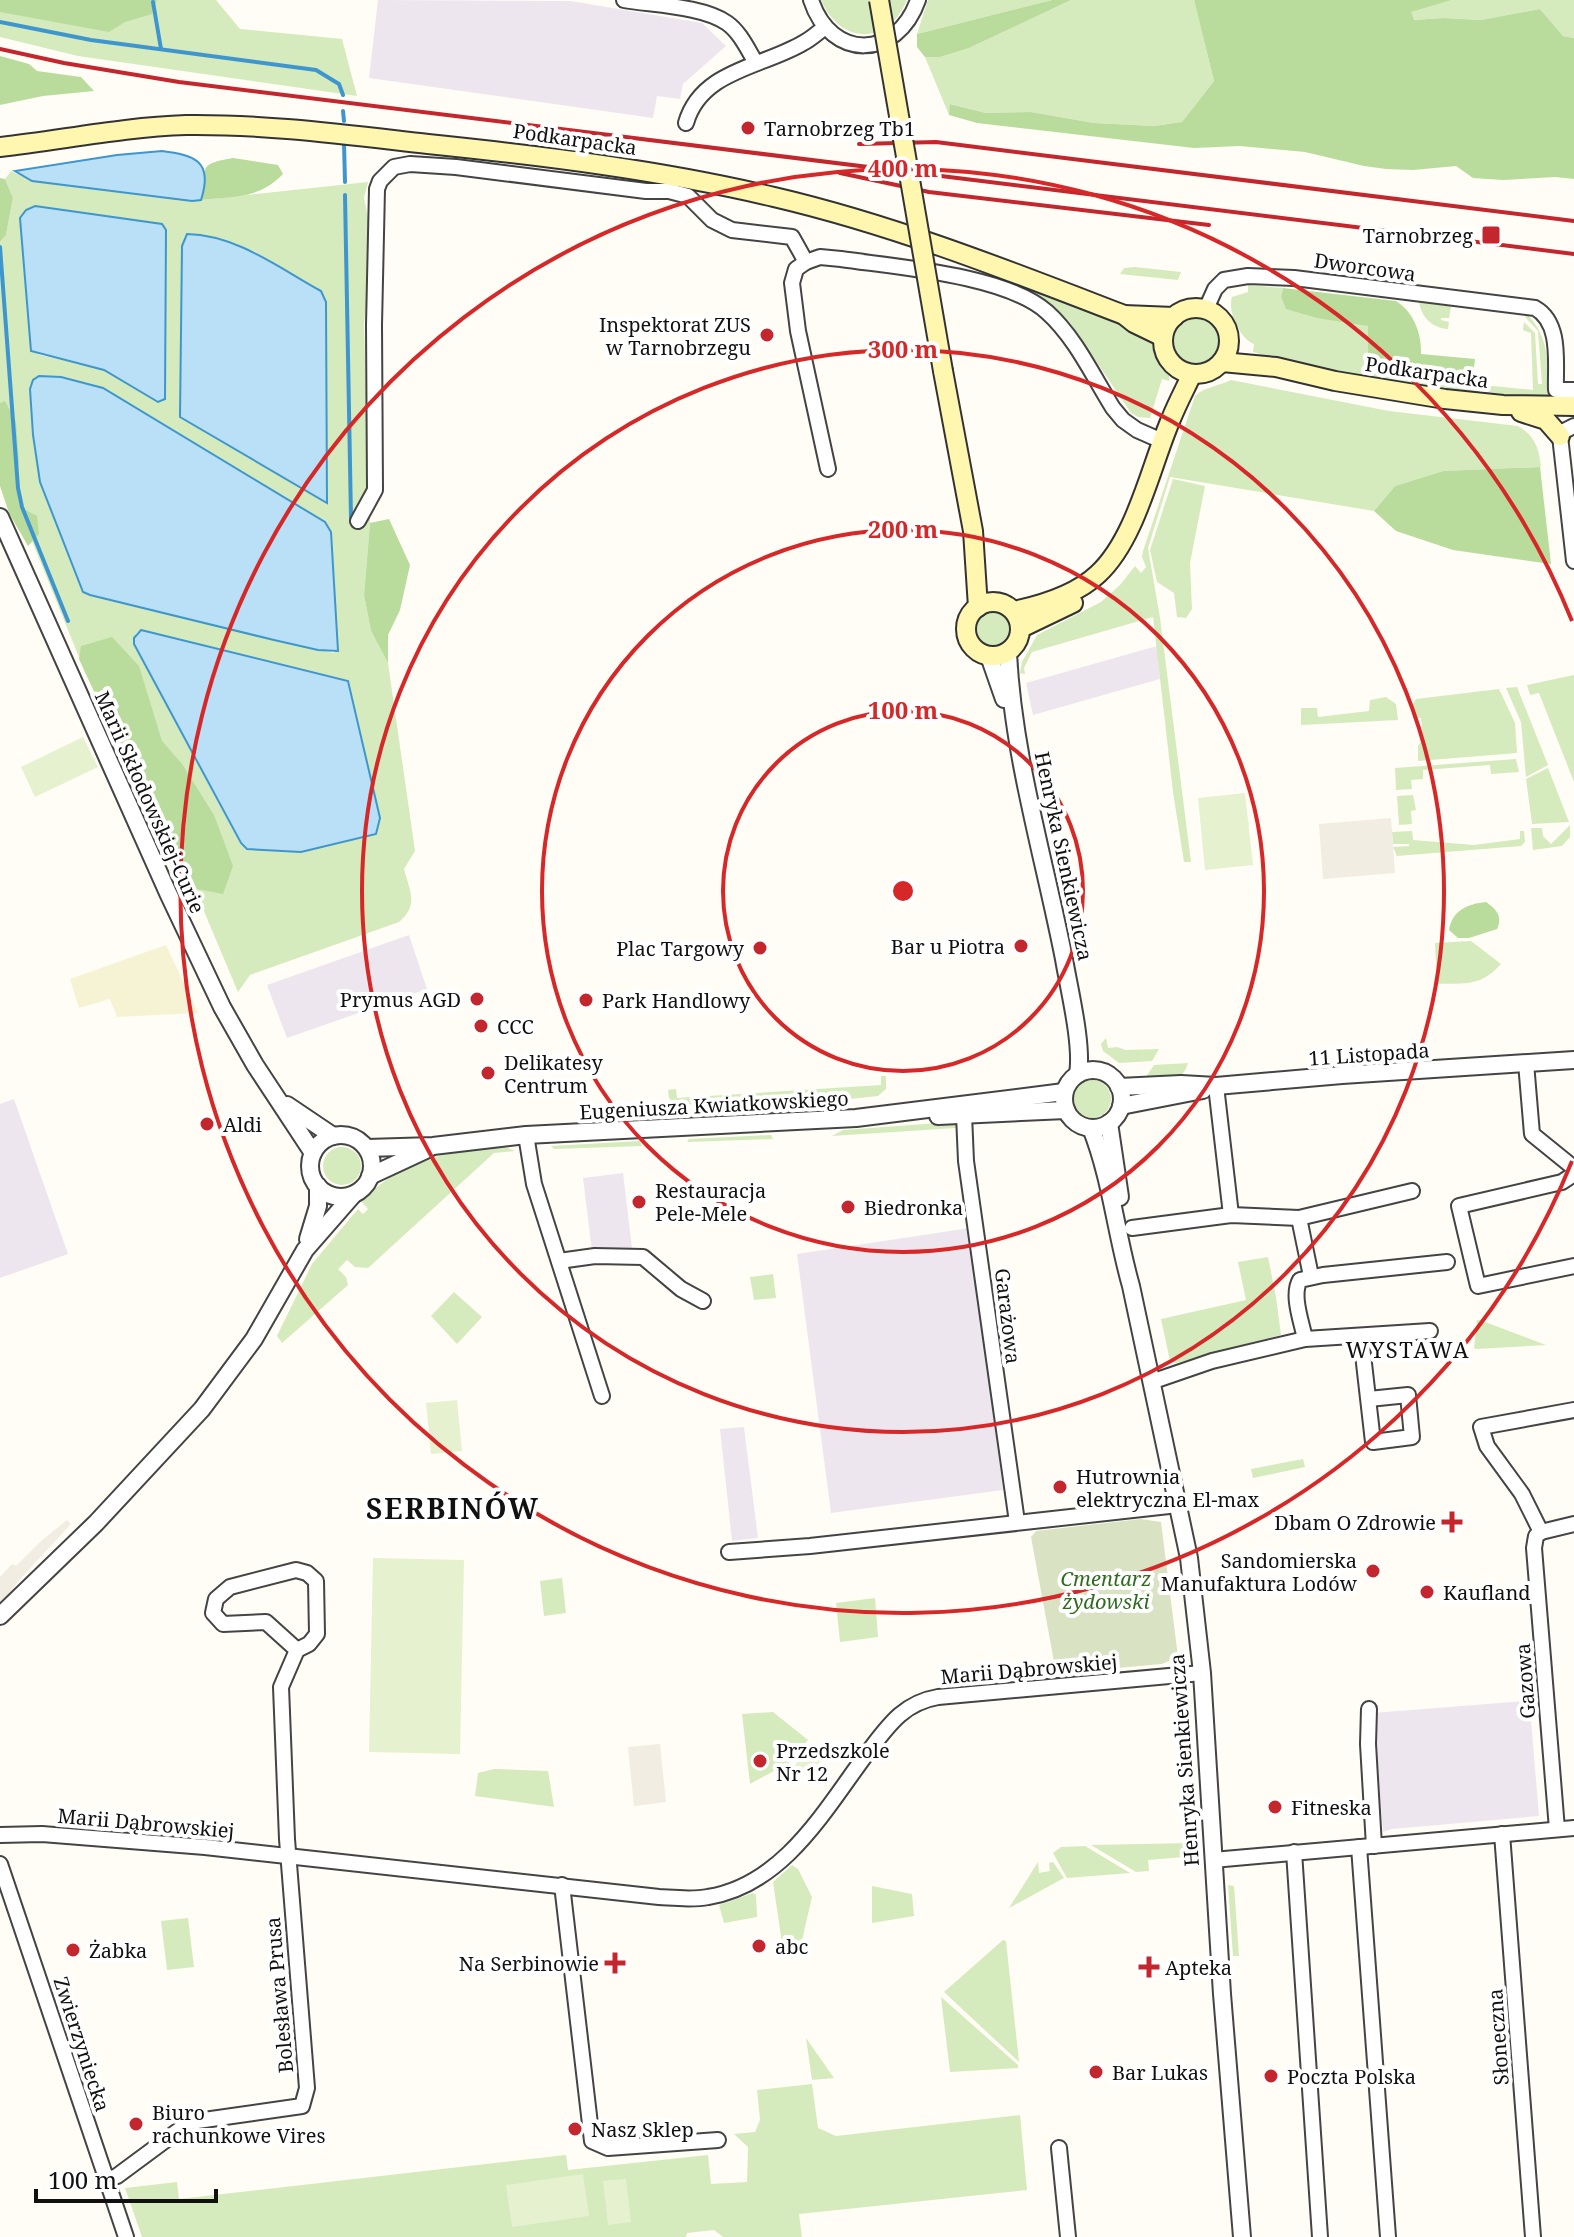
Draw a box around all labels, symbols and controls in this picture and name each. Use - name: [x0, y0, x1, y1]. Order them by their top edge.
- place label: Tarnobrzeg Tb1: [764, 115, 915, 142]
- street label: Podkarpacka: [511, 117, 639, 161]
- marker: Tarnobrzeg Tb1: [739, 119, 757, 137]
- text: 400 m: [868, 151, 939, 184]
- place label: Tarnobrzeg: [1363, 222, 1473, 249]
- marker: Tarnobrzeg: [1480, 224, 1502, 246]
- street label: Dworcowa: [1312, 246, 1418, 288]
- place label: Inspektorat ZUS w Tarnobrzegu: [599, 311, 751, 361]
- marker: Inspektorat ZUS w Tarnobrzegu: [758, 326, 776, 344]
- text: 300 m: [868, 332, 939, 365]
- street label: Podkarpacka: [1363, 350, 1491, 394]
- text: 200 m: [868, 512, 939, 545]
- street label: Marii Skłodowskiej-Curie: [89, 687, 211, 917]
- text: 100 m: [868, 693, 939, 726]
- street label: Henryka Sienkiewicza: [1029, 749, 1099, 963]
- centre of rings: [889, 877, 917, 905]
- place label: Bar u Piotra: [891, 933, 1005, 960]
- place label: Plac Targowy: [616, 935, 745, 962]
- marker: Bar u Piotra: [1012, 937, 1030, 955]
- marker: Plac Targowy: [751, 939, 769, 957]
- place label: Prymus AGD: [340, 986, 461, 1013]
- place label: Park Handlowy: [602, 987, 751, 1014]
- marker: Prymus AGD: [468, 990, 486, 1008]
- marker: Park Handlowy: [577, 991, 595, 1009]
- place label: CCC: [497, 1013, 534, 1040]
- marker: CCC: [472, 1017, 490, 1035]
- street label: 11 Listopada: [1308, 1036, 1430, 1072]
- place label: Delikatesy Centrum: [504, 1049, 604, 1099]
- marker: Delikatesy Centrum: [479, 1064, 497, 1082]
- street label: Eugeniusza Kwiatkowskiego: [579, 1084, 849, 1126]
- place label: Aldi: [223, 1111, 263, 1138]
- marker: Aldi: [198, 1115, 216, 1133]
- place label: Restauracja Pele-Mele: [655, 1177, 766, 1227]
- marker: Restauracja Pele-Mele: [630, 1193, 648, 1211]
- place label: Biedronka: [864, 1194, 963, 1221]
- marker: Biedronka: [839, 1198, 857, 1216]
- street label: Garażowa: [989, 1267, 1027, 1365]
- district label: WYSTAWA: [1345, 1334, 1471, 1364]
- place label: Hutrownia elektryczna El-max: [1076, 1463, 1259, 1513]
- marker: Hutrownia elektryczna El-max: [1051, 1478, 1069, 1496]
- district label: SERBINÓW: [366, 1489, 540, 1527]
- place label: Dbam O Zdrowie: [1274, 1509, 1436, 1536]
- marker: Dbam O Zdrowie: [1443, 1513, 1461, 1531]
- place label: Sandomierska Manufaktura Lodów: [1161, 1547, 1358, 1597]
- marker: Sandomierska Manufaktura Lodów: [1364, 1562, 1382, 1580]
- park label: Cmentarz żydowski: [1061, 1565, 1151, 1615]
- place label: Kaufland: [1443, 1579, 1531, 1606]
- marker: Kaufland: [1418, 1583, 1436, 1601]
- street label: Gazowa: [1509, 1642, 1541, 1720]
- street label: Marii Dąbrowskiej: [939, 1648, 1119, 1690]
- street label: Henryka Sienkiewicza: [1163, 1653, 1205, 1867]
- place label: Przedszkole Nr 12: [776, 1737, 890, 1787]
- marker: Przedszkole Nr 12: [751, 1752, 769, 1770]
- place label: Fitneska: [1291, 1794, 1372, 1821]
- marker: Fitneska: [1266, 1798, 1284, 1816]
- street label: Marii Dąbrowskiej: [56, 1802, 236, 1844]
- street label: Bolesława Prusa: [259, 1916, 299, 2074]
- place label: abc: [775, 1933, 809, 1960]
- place label: Żabka: [89, 1937, 147, 1964]
- marker: abc: [750, 1937, 768, 1955]
- marker: Żabka: [64, 1941, 82, 1959]
- place label: Na Serbinowie: [459, 1950, 599, 1977]
- marker: Na Serbinowie: [606, 1954, 624, 1972]
- place label: Apteka: [1165, 1954, 1232, 1981]
- marker: Apteka: [1140, 1958, 1158, 1976]
- street label: Zwierzyniecka: [48, 1973, 116, 2115]
- street label: Słoneczna: [1481, 1988, 1515, 2086]
- place label: Bar Lukas: [1112, 2059, 1208, 2086]
- marker: Bar Lukas: [1087, 2063, 1105, 2081]
- place label: Poczta Polska: [1287, 2063, 1416, 2090]
- marker: Poczta Polska: [1262, 2067, 1280, 2085]
- place label: Biuro rachunkowe Vires: [152, 2099, 325, 2149]
- marker: Biuro rachunkowe Vires: [127, 2115, 145, 2133]
- place label: Nasz Sklep: [591, 2116, 694, 2143]
- marker: Nasz Sklep: [566, 2120, 584, 2138]
- scale bar: [36, 2153, 216, 2203]
- text: 100 m: [48, 2163, 117, 2196]

